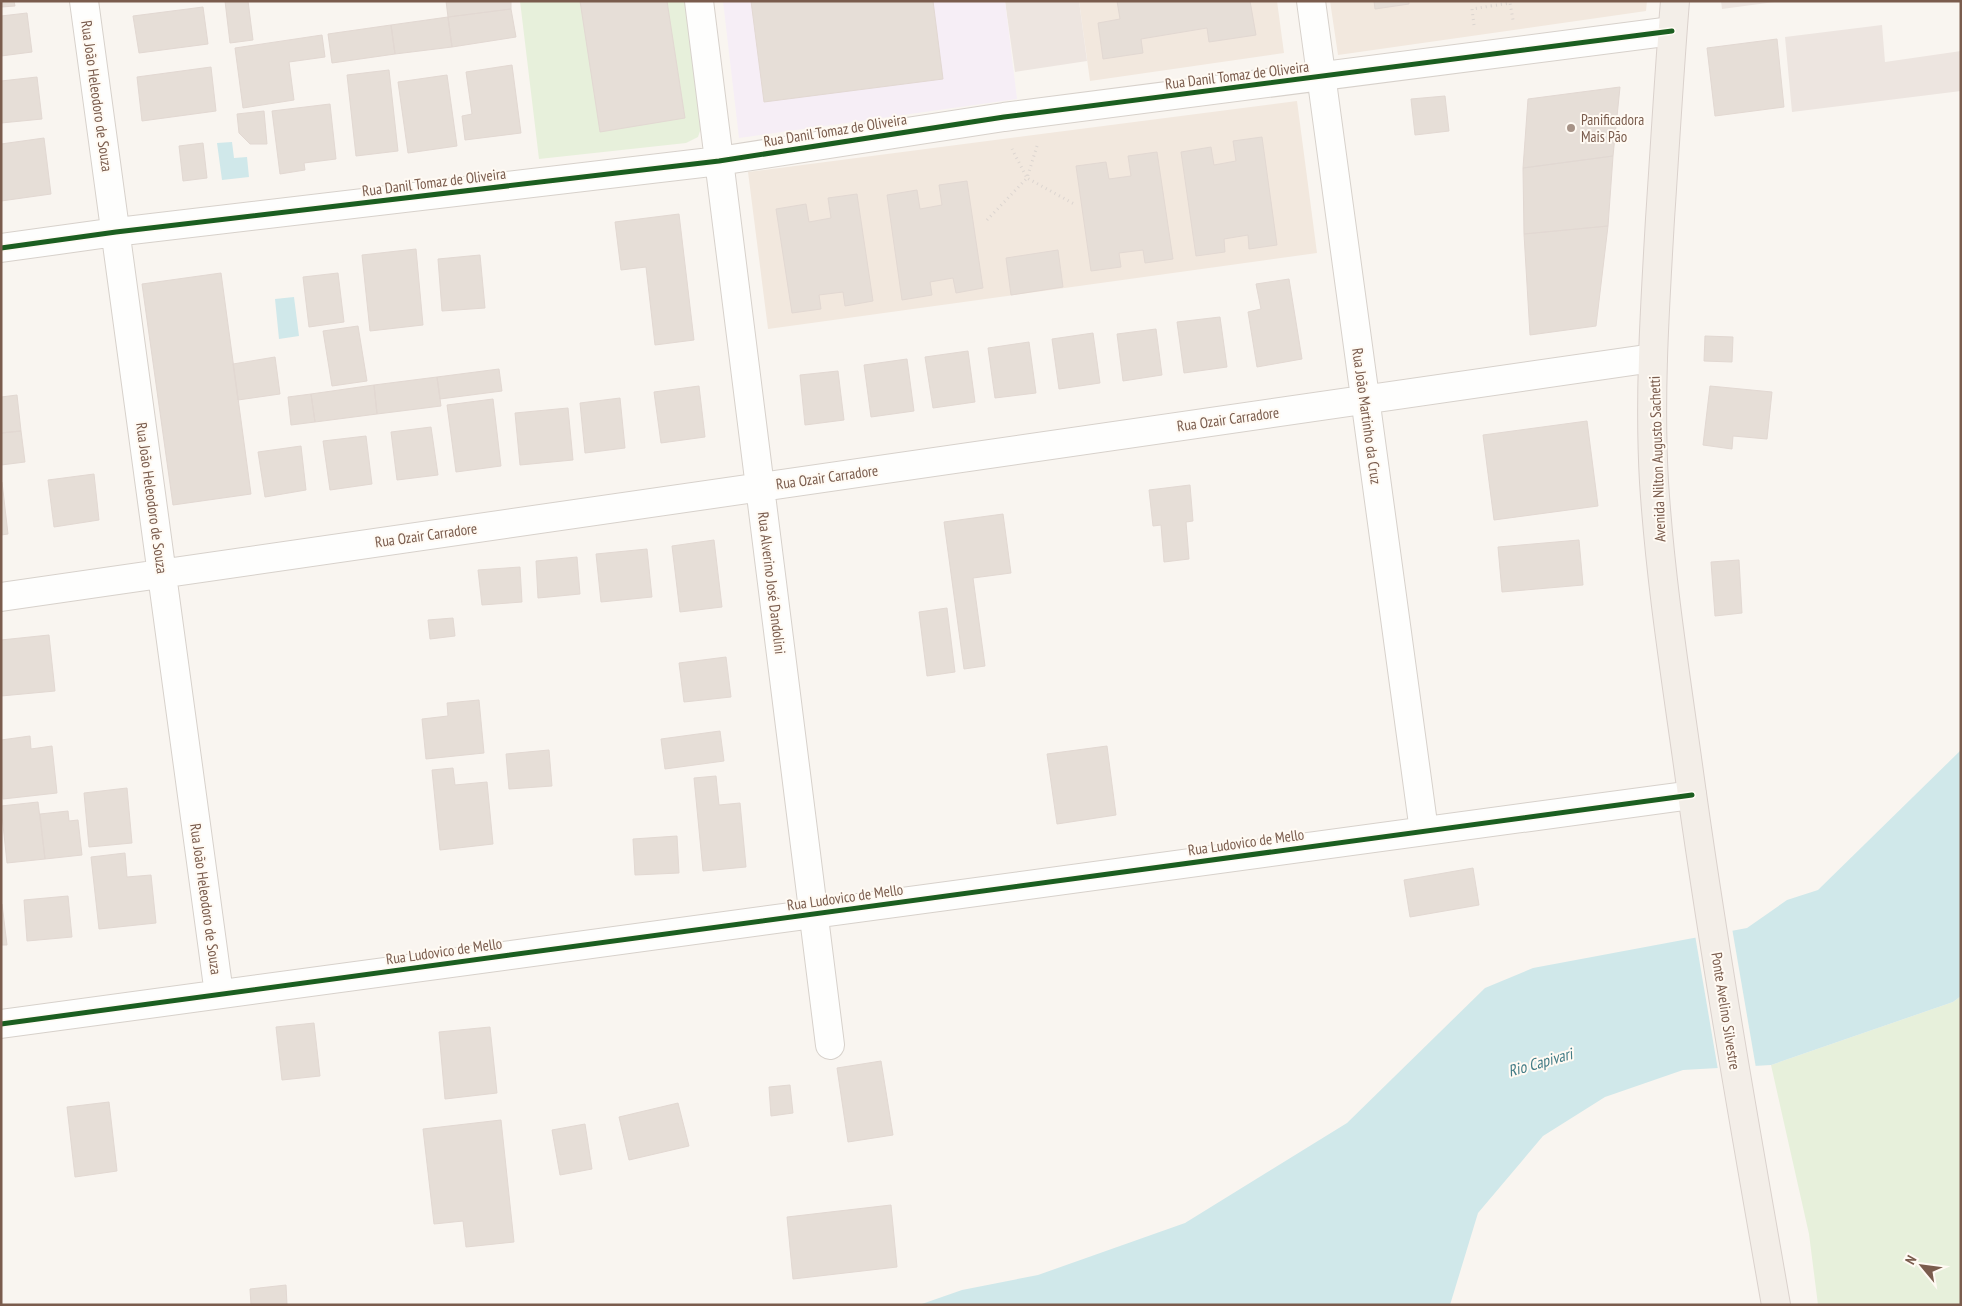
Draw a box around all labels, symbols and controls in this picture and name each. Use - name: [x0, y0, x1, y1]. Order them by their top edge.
- street label: Rua João Heleodoro de Souza: [77, 19, 117, 173]
- street label: Rua Danil Tomaz de Oliveira: [1164, 57, 1310, 93]
- street label: Rua Danil Tomaz de Oliveira: [762, 109, 908, 151]
- place label: Panificadora Mais Pão: [1581, 110, 1644, 146]
- marker: Panificadora Mais Pão: [1565, 122, 1577, 134]
- street label: Rua Danil Tomaz de Oliveira: [361, 164, 507, 200]
- street label: Rua João Martinho da Cruz: [1348, 347, 1386, 485]
- street label: Avenida Nilton Augusto Sachetti: [1645, 376, 1669, 542]
- street label: Rua Ozair Carradore: [1176, 402, 1280, 436]
- street label: Rua João Heleodoro de Souza: [132, 421, 172, 575]
- street label: Rua Ozair Carradore: [775, 460, 879, 494]
- street label: Rua Alverino José Dandolini: [754, 511, 790, 655]
- street label: Rua Ozair Carradore: [374, 518, 478, 552]
- street label: Rua João Heleodoro de Souza: [186, 822, 226, 976]
- street label: Rua Ludovico de Mello: [1187, 824, 1305, 860]
- street label: Rua Ludovico de Mello: [786, 879, 904, 915]
- street label: Rua Ludovico de Mello: [385, 933, 503, 969]
- street label: Ponte Avelino Silvestre: [1707, 951, 1745, 1071]
- water label: Rio Capivari: [1506, 1043, 1577, 1081]
- north arrow: [1897, 1241, 1947, 1291]
- text: N: [1901, 1252, 1920, 1267]

